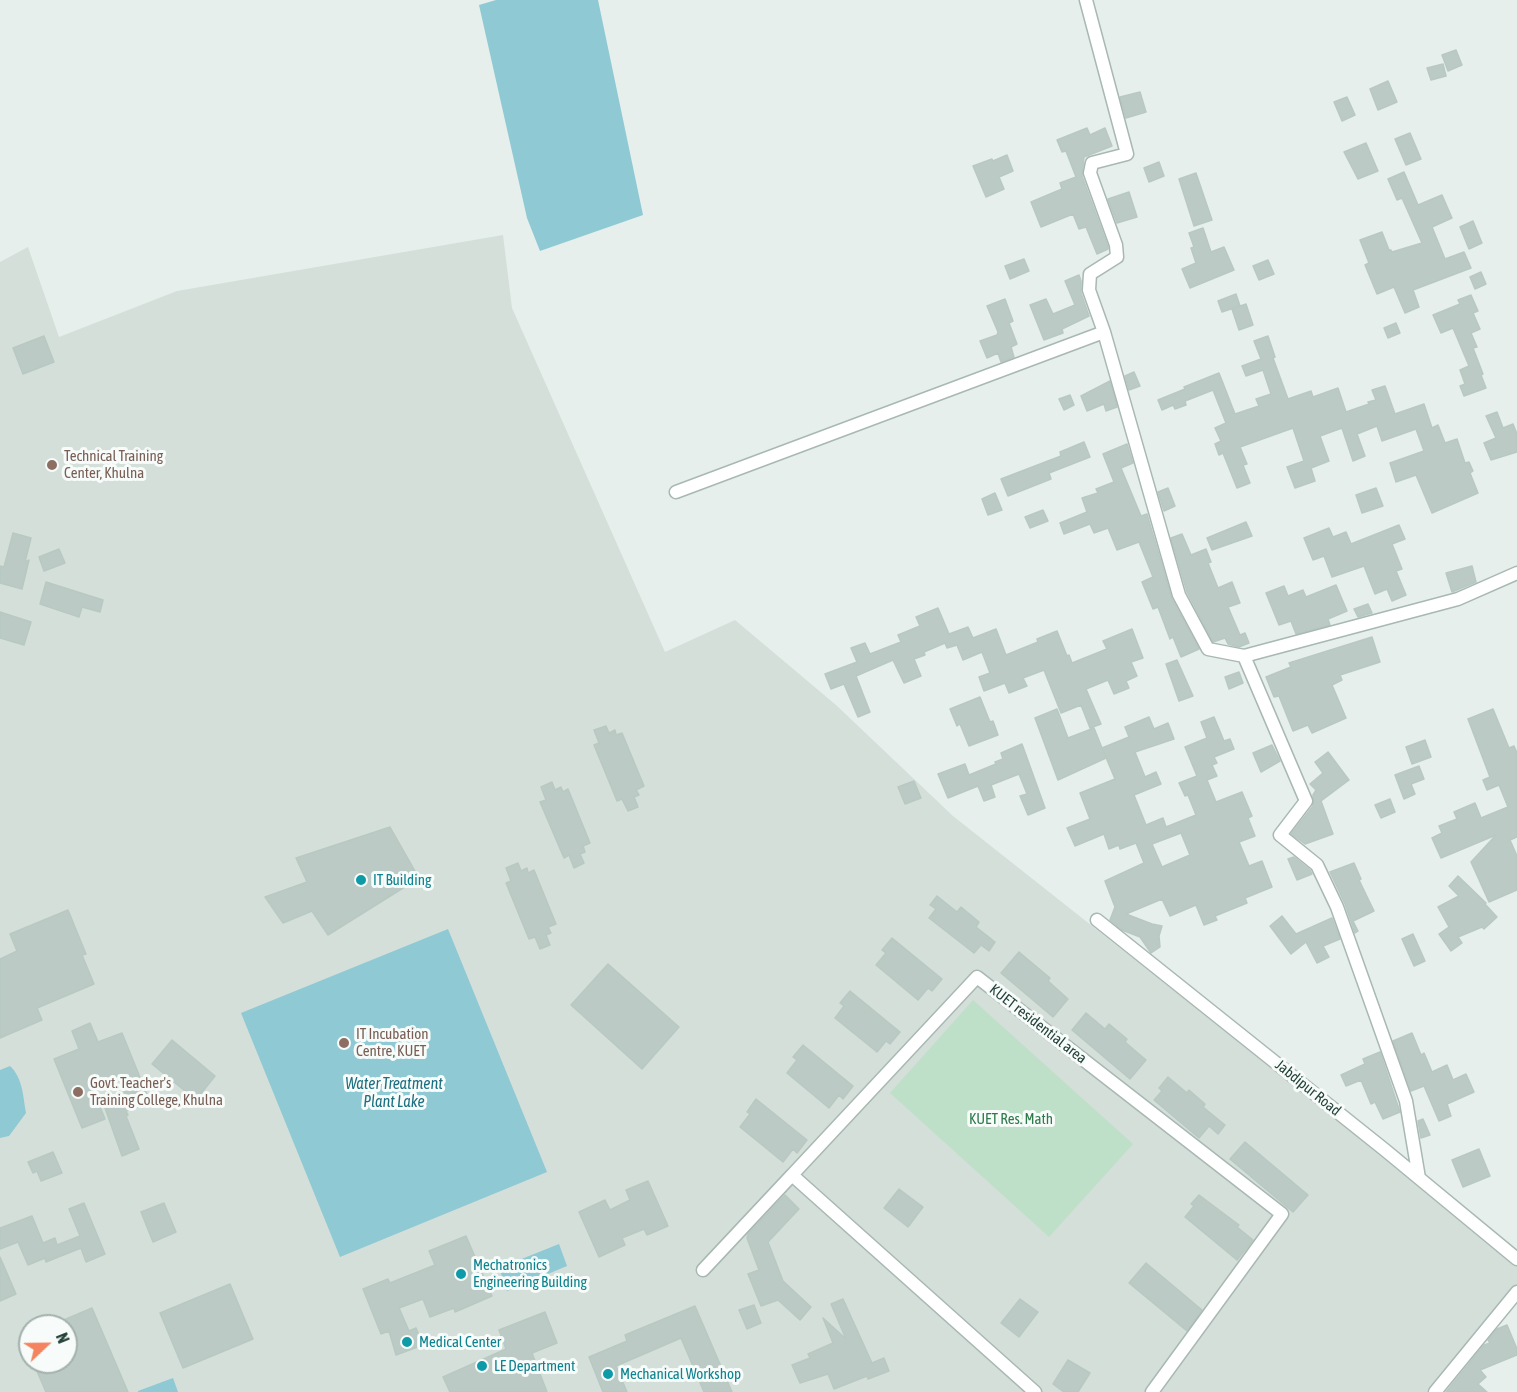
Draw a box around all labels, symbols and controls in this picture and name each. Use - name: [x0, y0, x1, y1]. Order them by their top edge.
- place label: Technical Training Center, Khulna: [64, 447, 163, 482]
- marker: Technical Training Center, Khulna: [45, 458, 59, 472]
- place label: IT Building: [373, 871, 431, 889]
- marker: IT Building: [354, 873, 368, 887]
- street label: KUET residential area: [986, 980, 1090, 1068]
- place label: IT Incubation Centre, KUET: [356, 1025, 429, 1060]
- marker: IT Incubation Centre, KUET: [337, 1036, 351, 1050]
- street label: Jabdipur Road: [1272, 1056, 1344, 1120]
- place label: Govt. Teacher's Training College, Khulna: [90, 1074, 223, 1109]
- water label: Water Treatment Plant Lake: [345, 1074, 443, 1112]
- marker: Govt. Teacher's Training College, Khulna: [71, 1085, 85, 1099]
- park label: KUET Res. Math: [969, 1110, 1053, 1128]
- place label: Mechatronics Engineering Building: [473, 1256, 587, 1291]
- marker: Mechatronics Engineering Building: [454, 1267, 468, 1281]
- north arrow: [18, 1314, 78, 1374]
- text: N: [53, 1330, 73, 1346]
- place label: Medical Center: [419, 1333, 501, 1351]
- marker: Medical Center: [400, 1335, 414, 1349]
- place label: LE Department: [494, 1357, 575, 1375]
- marker: LE Department: [475, 1359, 489, 1373]
- place label: Mechanical Workshop: [620, 1365, 741, 1383]
- marker: Mechanical Workshop: [601, 1367, 615, 1381]

